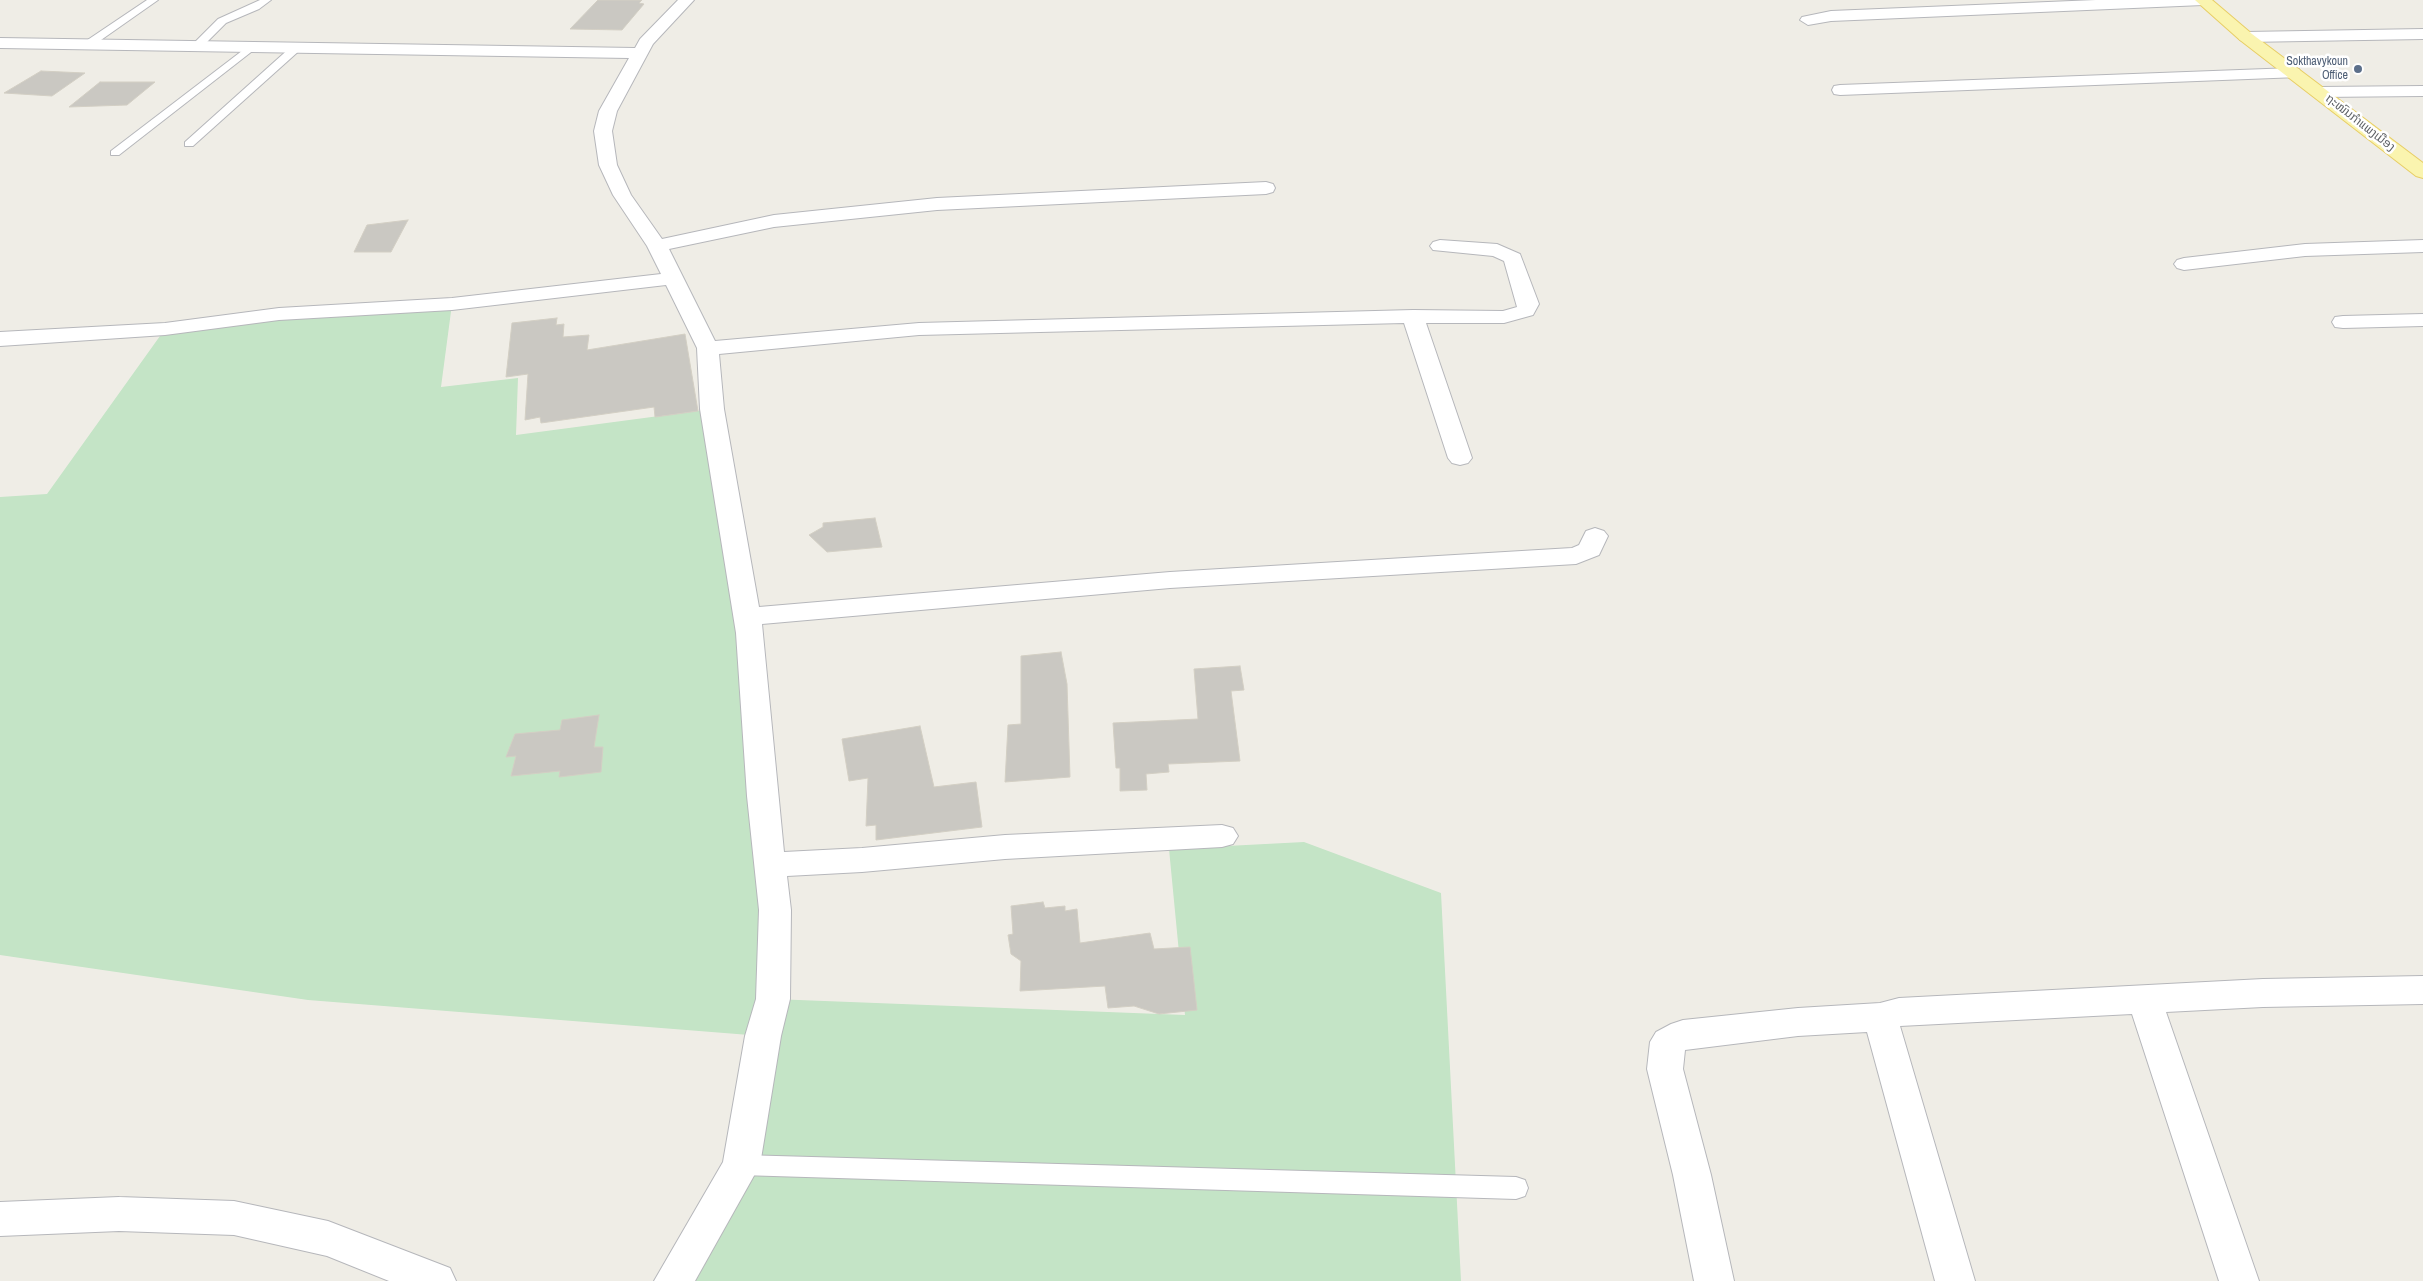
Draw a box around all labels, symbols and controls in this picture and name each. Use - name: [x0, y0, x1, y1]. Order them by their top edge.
- place label: Sokthavykoun Office: [2286, 55, 2348, 83]
- marker: Sokthavykoun Office: [2352, 63, 2364, 75]
- street label: ຖະໜົນກຳແພງເມືອງ: [2322, 91, 2398, 155]

